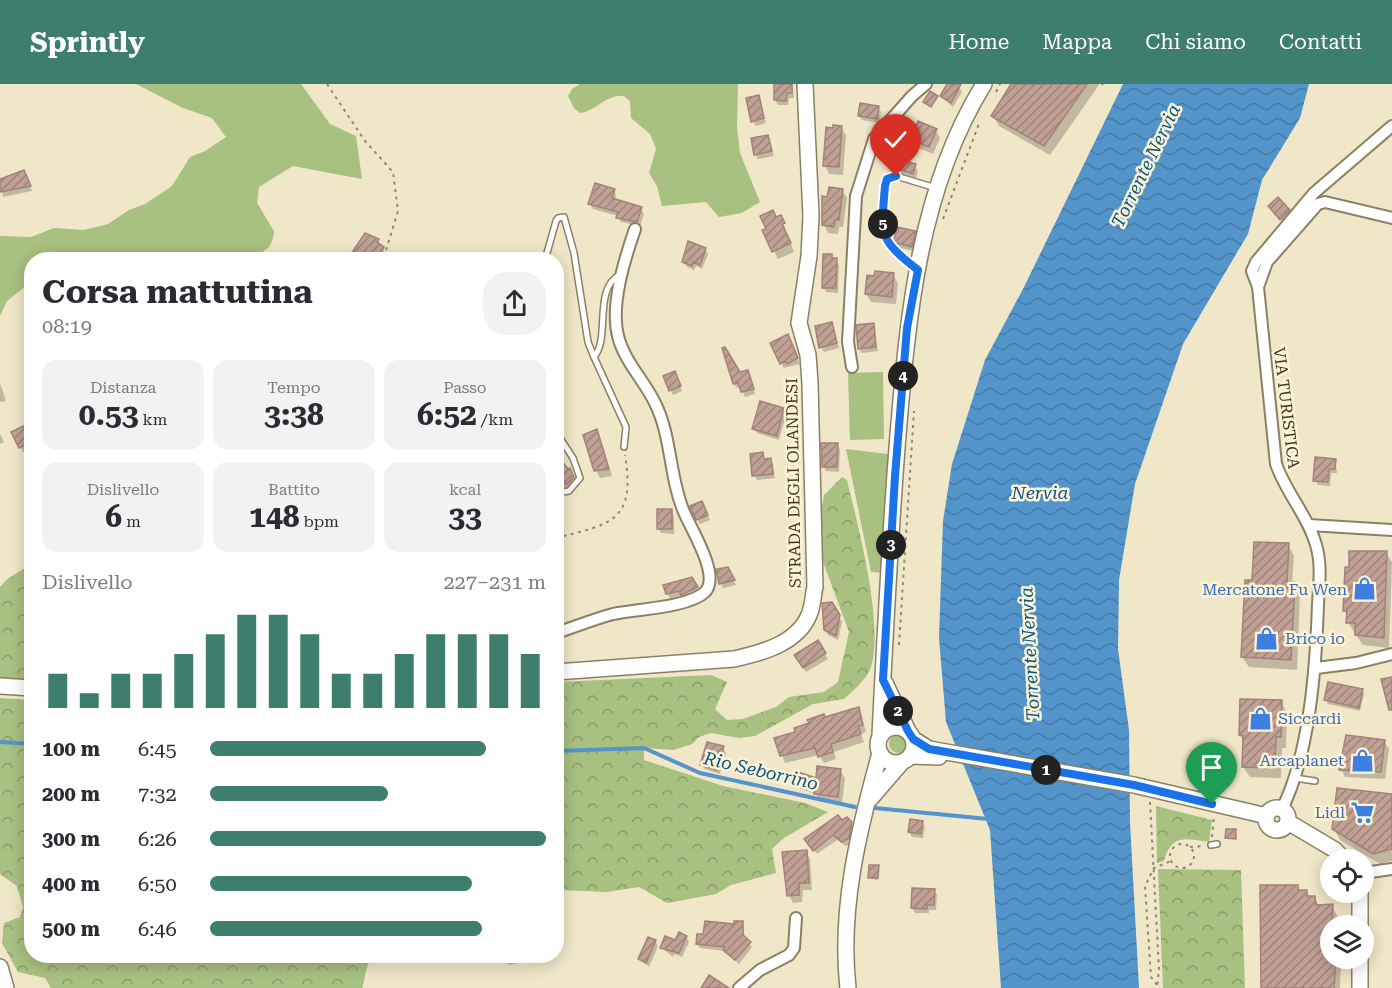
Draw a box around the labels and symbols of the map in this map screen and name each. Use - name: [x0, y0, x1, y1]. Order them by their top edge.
- water label: Torrente Nervia: [1107, 101, 1184, 231]
- pin: [870, 114, 921, 176]
- pin: 5: [868, 209, 898, 239]
- street label: VIA TURISTICA: [1270, 346, 1303, 471]
- pin: 4: [888, 361, 918, 391]
- street label: STRADA DEGLI OLANDESI: [782, 378, 805, 588]
- water label: Nervia: [1011, 482, 1069, 503]
- pin: 3: [876, 530, 906, 560]
- shop icon: Mercatone Fu Wen: [1352, 576, 1378, 602]
- place label: Mercatone Fu Wen: [1202, 580, 1347, 599]
- water label: Torrente Nervia: [1015, 586, 1043, 722]
- shop icon: Brico io: [1254, 625, 1280, 651]
- place label: Brico io: [1285, 629, 1345, 648]
- pin: 2: [883, 696, 913, 726]
- shop icon: Siccardi: [1247, 705, 1273, 731]
- place label: Siccardi: [1278, 709, 1341, 728]
- pin: [1186, 742, 1237, 804]
- water label: Rio Seborrino: [701, 747, 820, 794]
- shop icon: Arcaplanet: [1349, 747, 1375, 773]
- place label: Arcaplanet: [1260, 751, 1344, 770]
- pin: 1: [1031, 755, 1061, 785]
- supermarket icon: Lidl: [1350, 799, 1376, 825]
- place label: Lidl: [1315, 803, 1345, 822]

